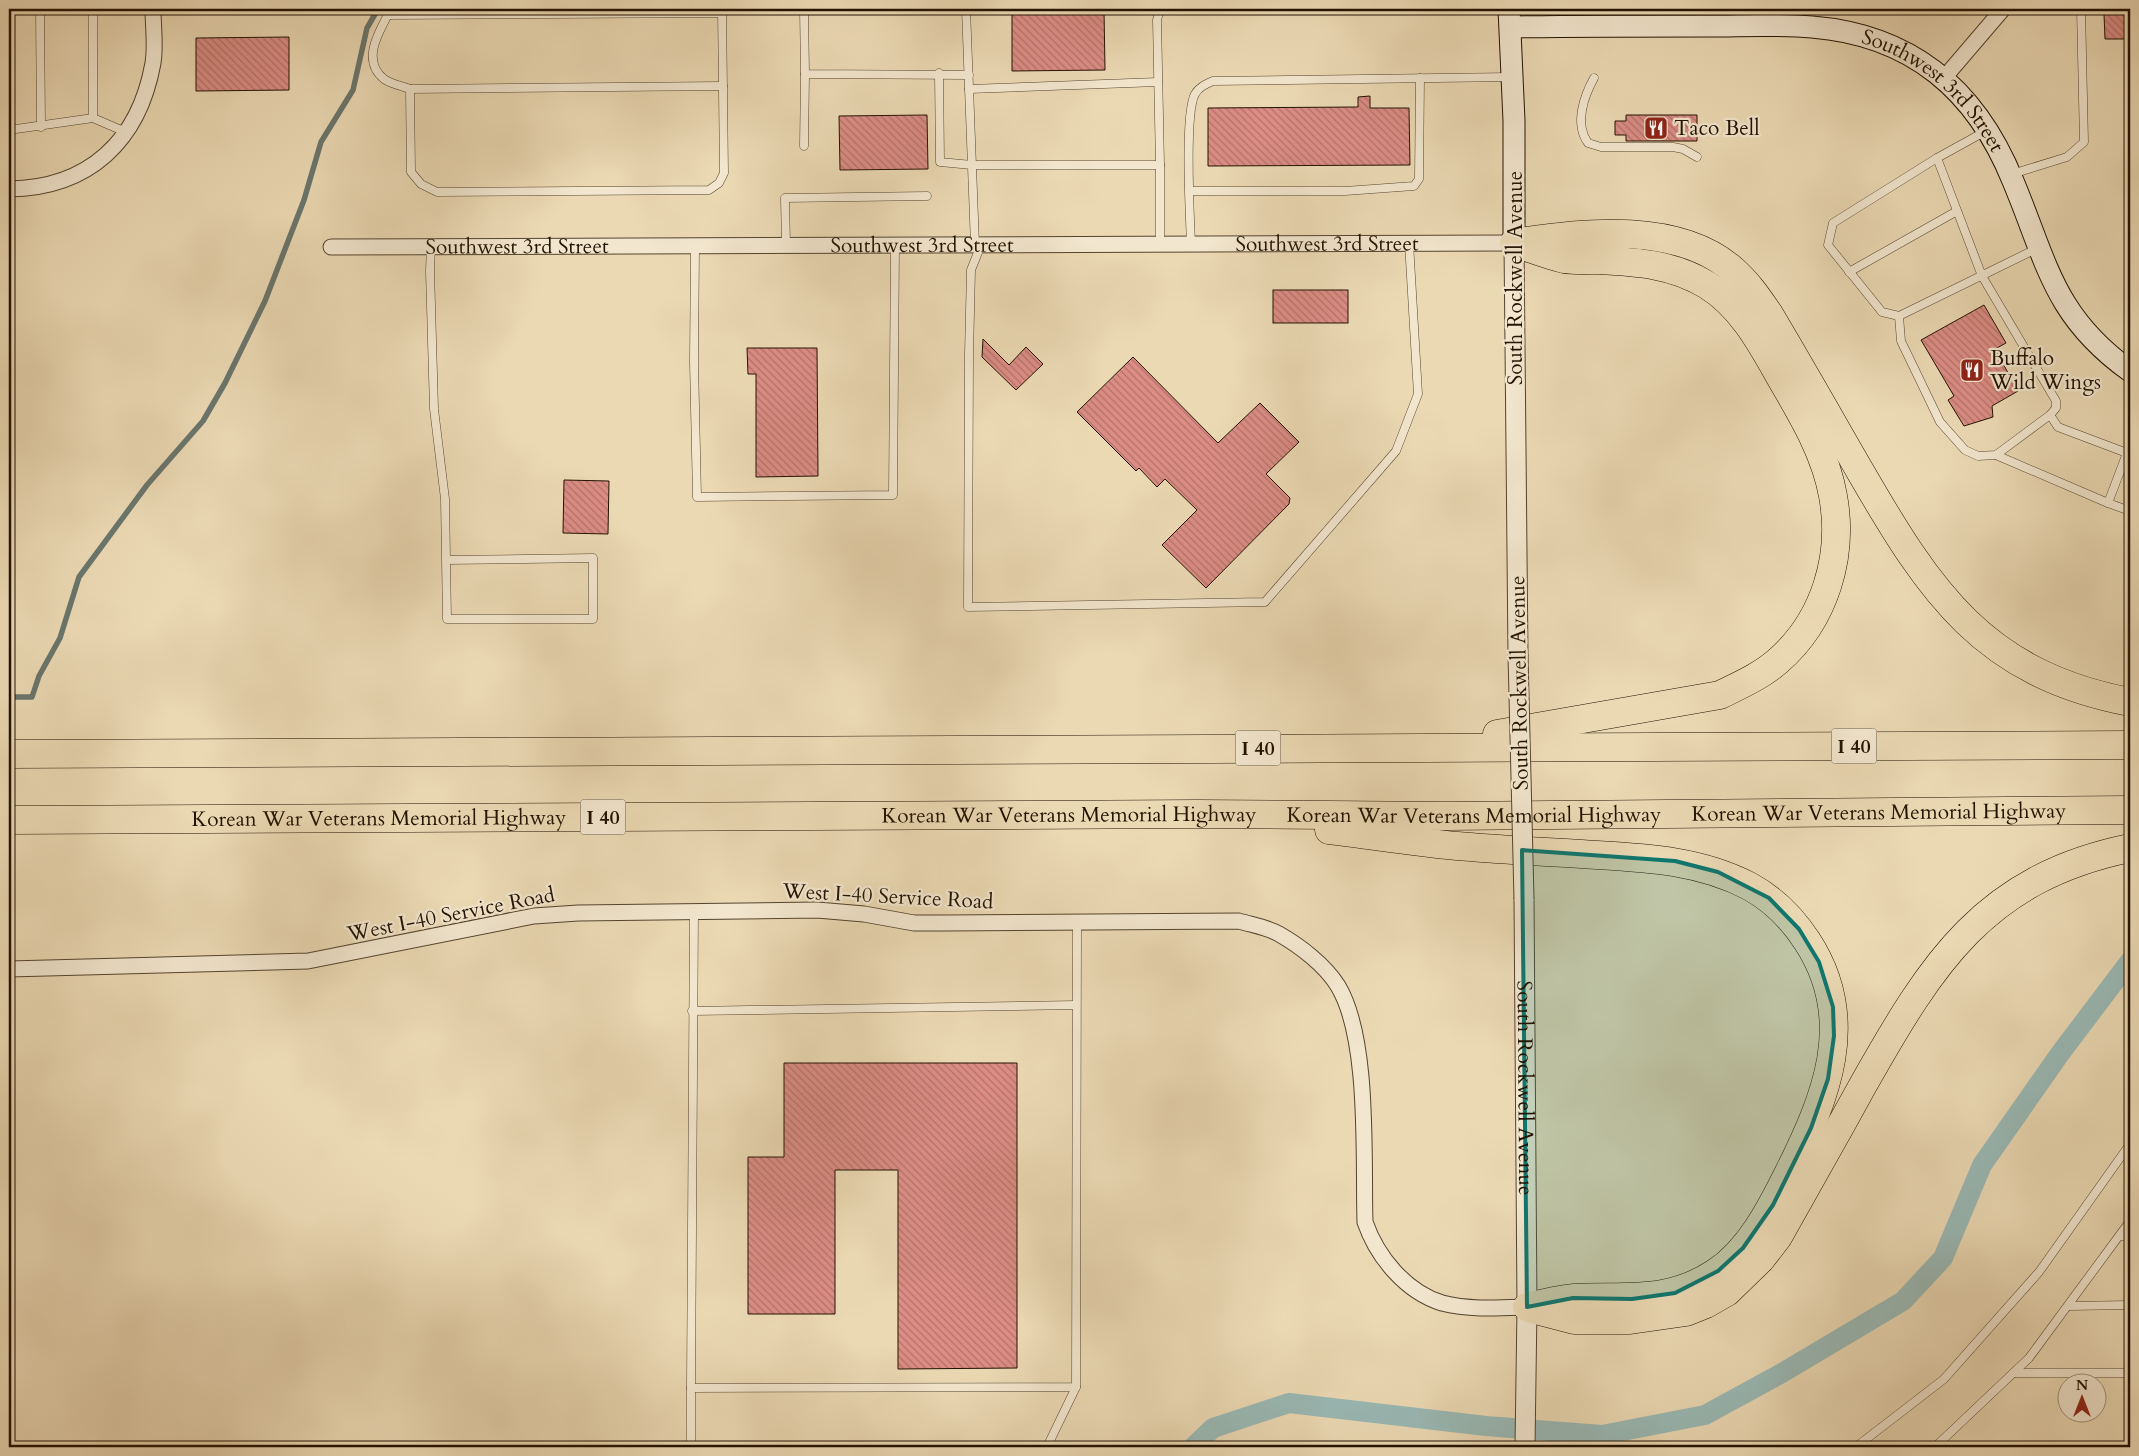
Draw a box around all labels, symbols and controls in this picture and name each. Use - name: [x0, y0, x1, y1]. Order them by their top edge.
- street label: Southwest 3rd Street: [1858, 22, 2011, 158]
- place label: Taco Bell: [1674, 114, 1760, 143]
- restaurant icon: Taco Bell: [1643, 115, 1669, 141]
- street label: South Rockwell Avenue: [1501, 171, 1530, 385]
- street label: Southwest 3rd Street: [1235, 229, 1419, 259]
- street label: Southwest 3rd Street: [830, 231, 1014, 260]
- street label: Southwest 3rd Street: [425, 232, 609, 262]
- place label: Buffalo Wild Wings: [1989, 344, 2101, 397]
- restaurant icon: Buffalo Wild Wings: [1959, 357, 1985, 383]
- street label: South Rockwell Avenue: [1503, 575, 1536, 791]
- road number: I 40: [1832, 728, 1876, 764]
- road number: I 40: [1236, 730, 1280, 766]
- street label: Korean War Veterans Memorial Highway: [1691, 797, 2067, 829]
- road number: I 40: [580, 800, 626, 834]
- street label: Korean War Veterans Memorial Highway: [881, 800, 1257, 831]
- street label: Korean War Veterans Memorial Highway: [1286, 800, 1662, 831]
- street label: Korean War Veterans Memorial Highway: [191, 803, 567, 834]
- street label: West I-40 Service Road: [781, 876, 994, 916]
- street label: West I-40 Service Road: [344, 880, 557, 949]
- street label: South Rockwell Avenue: [1510, 980, 1540, 1196]
- north arrow: [2056, 1374, 2106, 1424]
- text: N: [2076, 1376, 2088, 1395]

